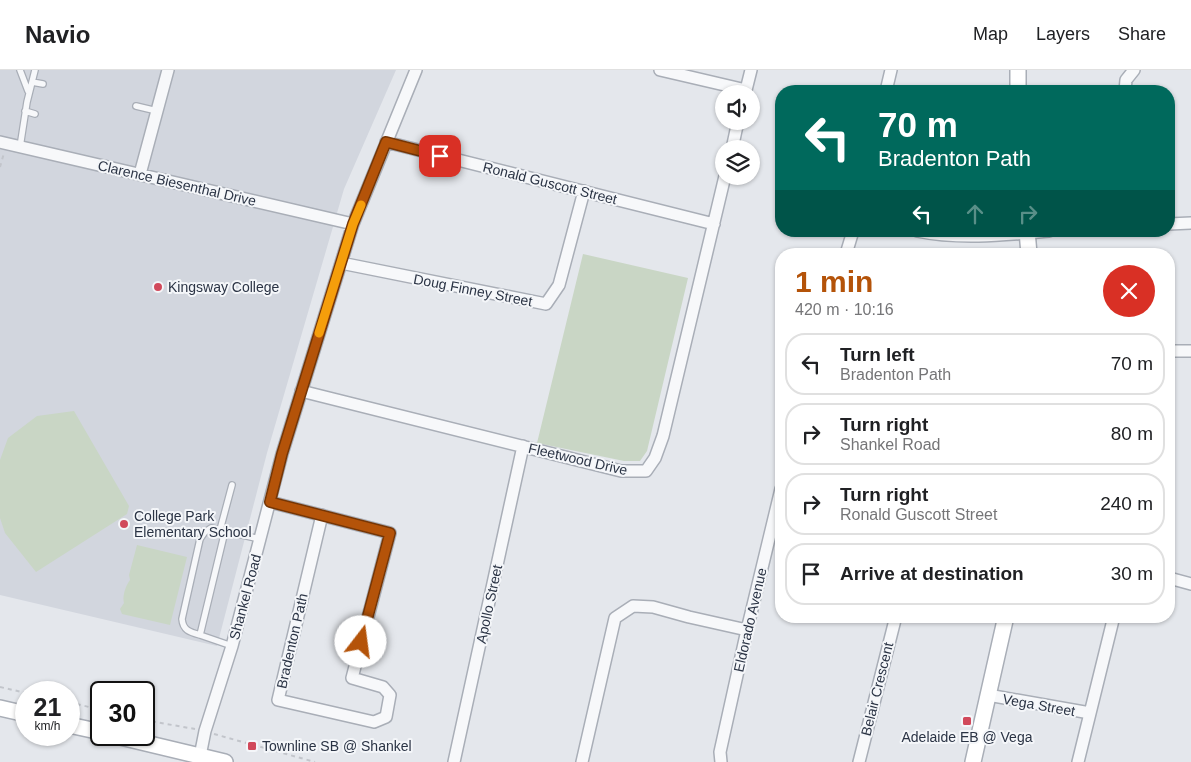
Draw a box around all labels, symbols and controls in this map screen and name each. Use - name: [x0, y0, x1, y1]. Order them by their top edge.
- text: Navio: [25, 21, 90, 48]
- text: Map: [973, 24, 1008, 44]
- text: Layers: [1036, 24, 1090, 44]
- text: Share: [1118, 24, 1166, 44]
- map controls: [715, 85, 760, 185]
- button: sound: [715, 85, 760, 130]
- icon: left: [795, 105, 860, 170]
- text: 70 m: [878, 105, 958, 144]
- pin: [419, 135, 461, 177]
- button: layers: [715, 140, 760, 185]
- icon: arrive: [426, 142, 454, 170]
- text: Bradenton Path: [878, 146, 1031, 171]
- street label: Clarence Biesenthal Drive: [96, 157, 258, 209]
- street label: Ronald Guscott Street: [481, 159, 619, 207]
- icon: left: [908, 200, 936, 228]
- icon: ahead: [961, 200, 989, 228]
- icon: right: [1014, 200, 1042, 228]
- text: 1 min: [795, 265, 873, 298]
- button: close: [1103, 265, 1155, 317]
- street label: Doug Finney Street: [412, 271, 534, 309]
- place label: Kingsway College: [168, 279, 279, 295]
- marker: Kingsway College: [152, 281, 164, 293]
- text: 420 m · 10:16: [795, 301, 894, 318]
- text: Turn left: [840, 344, 915, 365]
- icon: left: [797, 350, 825, 378]
- text: 70 m: [1111, 353, 1153, 374]
- text: Bradenton Path: [840, 366, 951, 383]
- text: Turn right: [840, 414, 928, 435]
- icon: right: [797, 420, 825, 448]
- text: 80 m: [1111, 423, 1153, 444]
- text: Shankel Road: [840, 436, 941, 453]
- street label: Fleetwood Drive: [527, 440, 629, 478]
- text: Turn right: [840, 484, 928, 505]
- icon: right: [797, 490, 825, 518]
- text: 240 m: [1100, 493, 1153, 514]
- text: Ronald Guscott Street: [840, 506, 997, 523]
- place label: College Park Elementary School: [134, 508, 252, 540]
- marker: College Park Elementary School: [118, 518, 130, 530]
- street label: Shankel Road: [226, 552, 264, 642]
- icon: arrive: [797, 560, 825, 588]
- street label: Apollo Street: [473, 563, 505, 645]
- text: Arrive at destination: [840, 563, 1024, 584]
- text: 30 m: [1111, 563, 1153, 584]
- street label: Eldorado Avenue: [730, 566, 770, 674]
- street label: Bradenton Path: [273, 592, 311, 690]
- position arrow: [334, 615, 386, 667]
- street label: Belair Crescent: [858, 641, 896, 737]
- speed limit sign: 30: [90, 681, 155, 746]
- street label: Vega Street: [1002, 691, 1077, 719]
- text: 21: [34, 693, 61, 721]
- marker: Adelaide EB @ Vega: [961, 715, 973, 727]
- text: km/h: [34, 719, 61, 733]
- place label: Adelaide EB @ Vega: [902, 729, 1033, 745]
- place label: Townline SB @ Shankel: [262, 738, 412, 754]
- marker: Townline SB @ Shankel: [246, 740, 258, 752]

